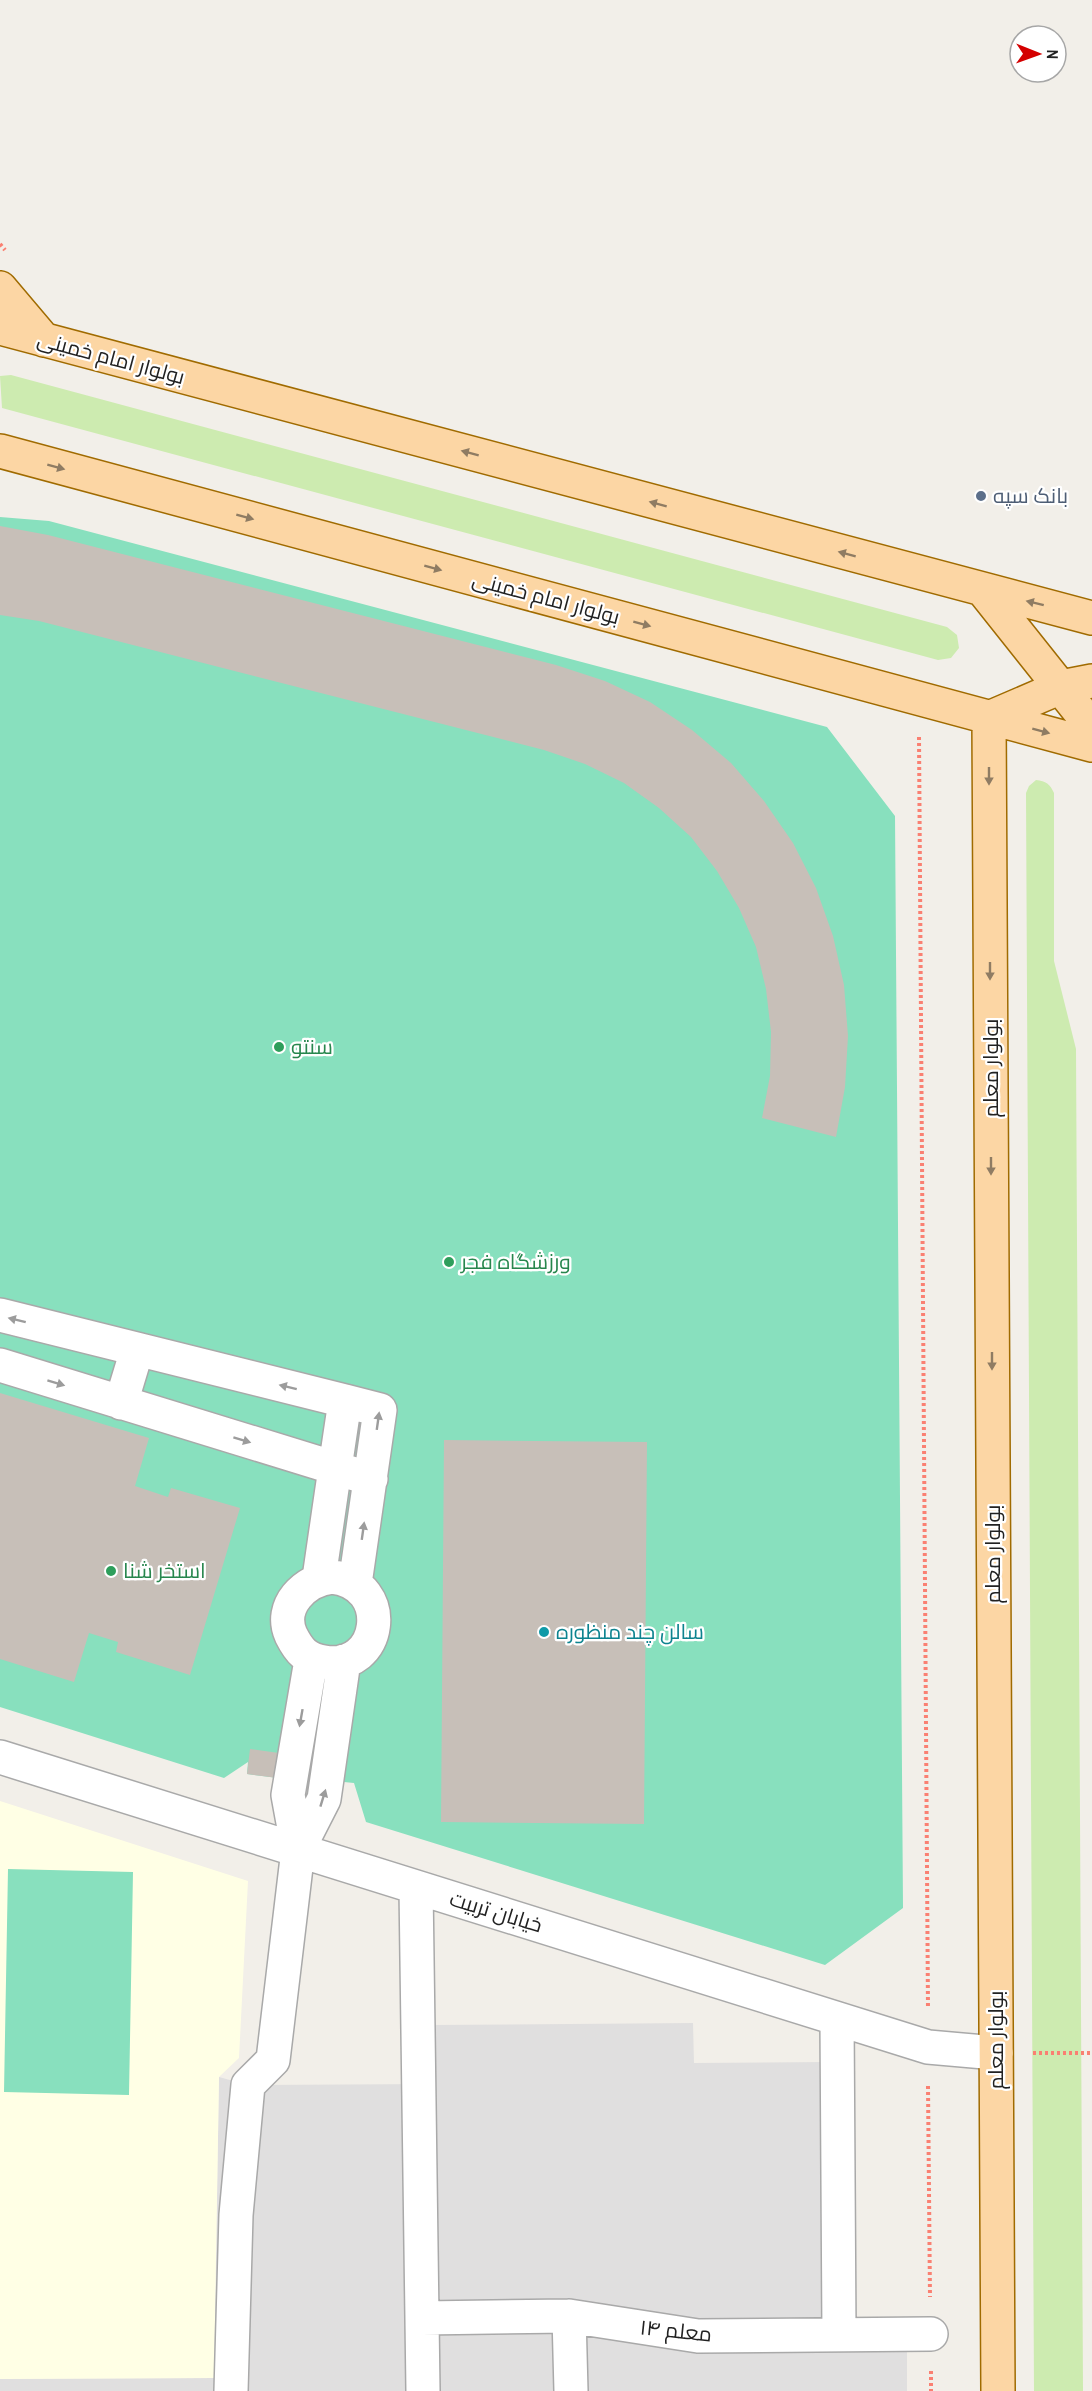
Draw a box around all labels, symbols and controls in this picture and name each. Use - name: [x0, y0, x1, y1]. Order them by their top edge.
- north arrow: [1008, 24, 1068, 84]
- text: N: [1042, 49, 1064, 59]
- street label: بولوار امام خمینی: [34, 324, 188, 391]
- one-way arrow: [461, 448, 479, 458]
- one-way arrow: [47, 462, 66, 472]
- place label: بانک سپه: [993, 481, 1068, 510]
- marker: بانک سپه: [974, 489, 988, 503]
- one-way arrow: [649, 498, 667, 508]
- one-way arrow: [236, 513, 254, 523]
- one-way arrow: [838, 548, 856, 558]
- one-way arrow: [424, 564, 442, 573]
- street label: بولوار امام خمینی: [469, 564, 623, 631]
- one-way arrow: [1026, 598, 1045, 608]
- one-way arrow: [632, 620, 651, 630]
- one-way arrow: [1032, 727, 1050, 737]
- one-way arrow: [984, 767, 994, 786]
- one-way arrow: [985, 962, 995, 981]
- street label: بولوار معلم: [976, 1019, 1005, 1117]
- place label: سنتو: [291, 1032, 333, 1061]
- marker: سنتو: [272, 1040, 286, 1054]
- one-way arrow: [986, 1157, 996, 1176]
- place label: ورزشگاه فجر: [460, 1247, 571, 1276]
- marker: ورزشگاه فجر: [442, 1255, 456, 1269]
- one-way arrow: [8, 1314, 27, 1324]
- one-way arrow: [987, 1352, 997, 1371]
- one-way arrow: [47, 1379, 65, 1388]
- one-way arrow: [279, 1382, 297, 1392]
- one-way arrow: [374, 1412, 383, 1431]
- one-way arrow: [233, 1436, 251, 1445]
- street label: بولوار معلم: [978, 1505, 1007, 1603]
- one-way arrow: [358, 1522, 367, 1541]
- place label: استخر شنا: [123, 1556, 206, 1585]
- marker: استخر شنا: [104, 1564, 118, 1578]
- place label: سالن چند منظوره: [556, 1617, 704, 1646]
- marker: سالن چند منظوره: [537, 1625, 551, 1639]
- one-way arrow: [296, 1708, 305, 1727]
- one-way arrow: [319, 1788, 328, 1806]
- street label: خیابان تربیت: [446, 1884, 546, 1939]
- street label: بولوار معلم: [981, 1991, 1010, 2089]
- street label: معلم ۱۴: [639, 2312, 714, 2349]

